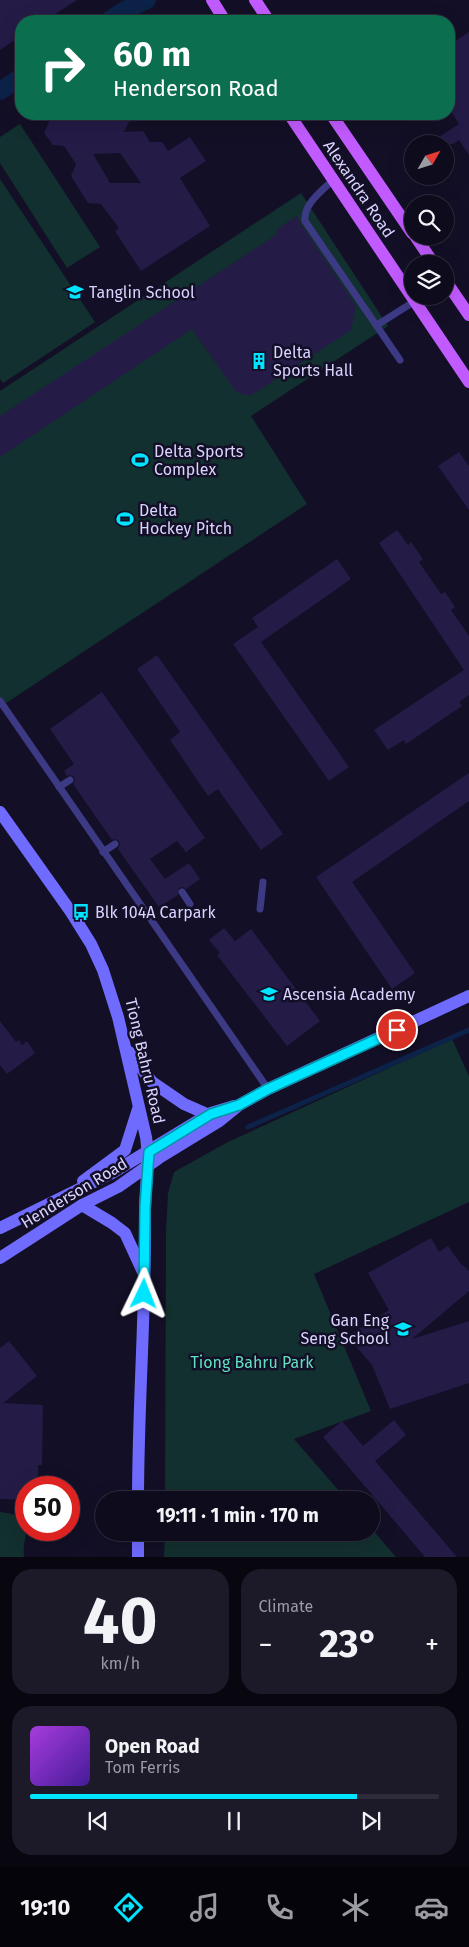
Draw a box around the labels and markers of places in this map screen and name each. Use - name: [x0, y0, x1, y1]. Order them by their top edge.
- school or university icon: Tanglin School: [65, 282, 85, 302]
- place label: Tanglin School: [89, 283, 195, 302]
- place label: Delta Sports Hall: [273, 343, 353, 380]
- building icon: Delta Sports Hall: [249, 351, 269, 371]
- place label: Delta Sports Complex: [154, 442, 243, 479]
- sports icon: Delta Sports Complex: [130, 450, 150, 470]
- place label: Delta Hockey Pitch: [139, 501, 232, 538]
- sports icon: Delta Hockey Pitch: [115, 509, 135, 529]
- bus stop icon: Blk 104A Carpark: [71, 902, 91, 922]
- place label: Blk 104A Carpark: [95, 903, 217, 922]
- school or university icon: Ascensia Academy: [259, 984, 279, 1004]
- place label: Ascensia Academy: [283, 985, 415, 1004]
- pin: [376, 1009, 418, 1051]
- place label: Gan Eng Seng School: [301, 1311, 390, 1348]
- school or university icon: Gan Eng Seng School: [393, 1319, 413, 1339]

